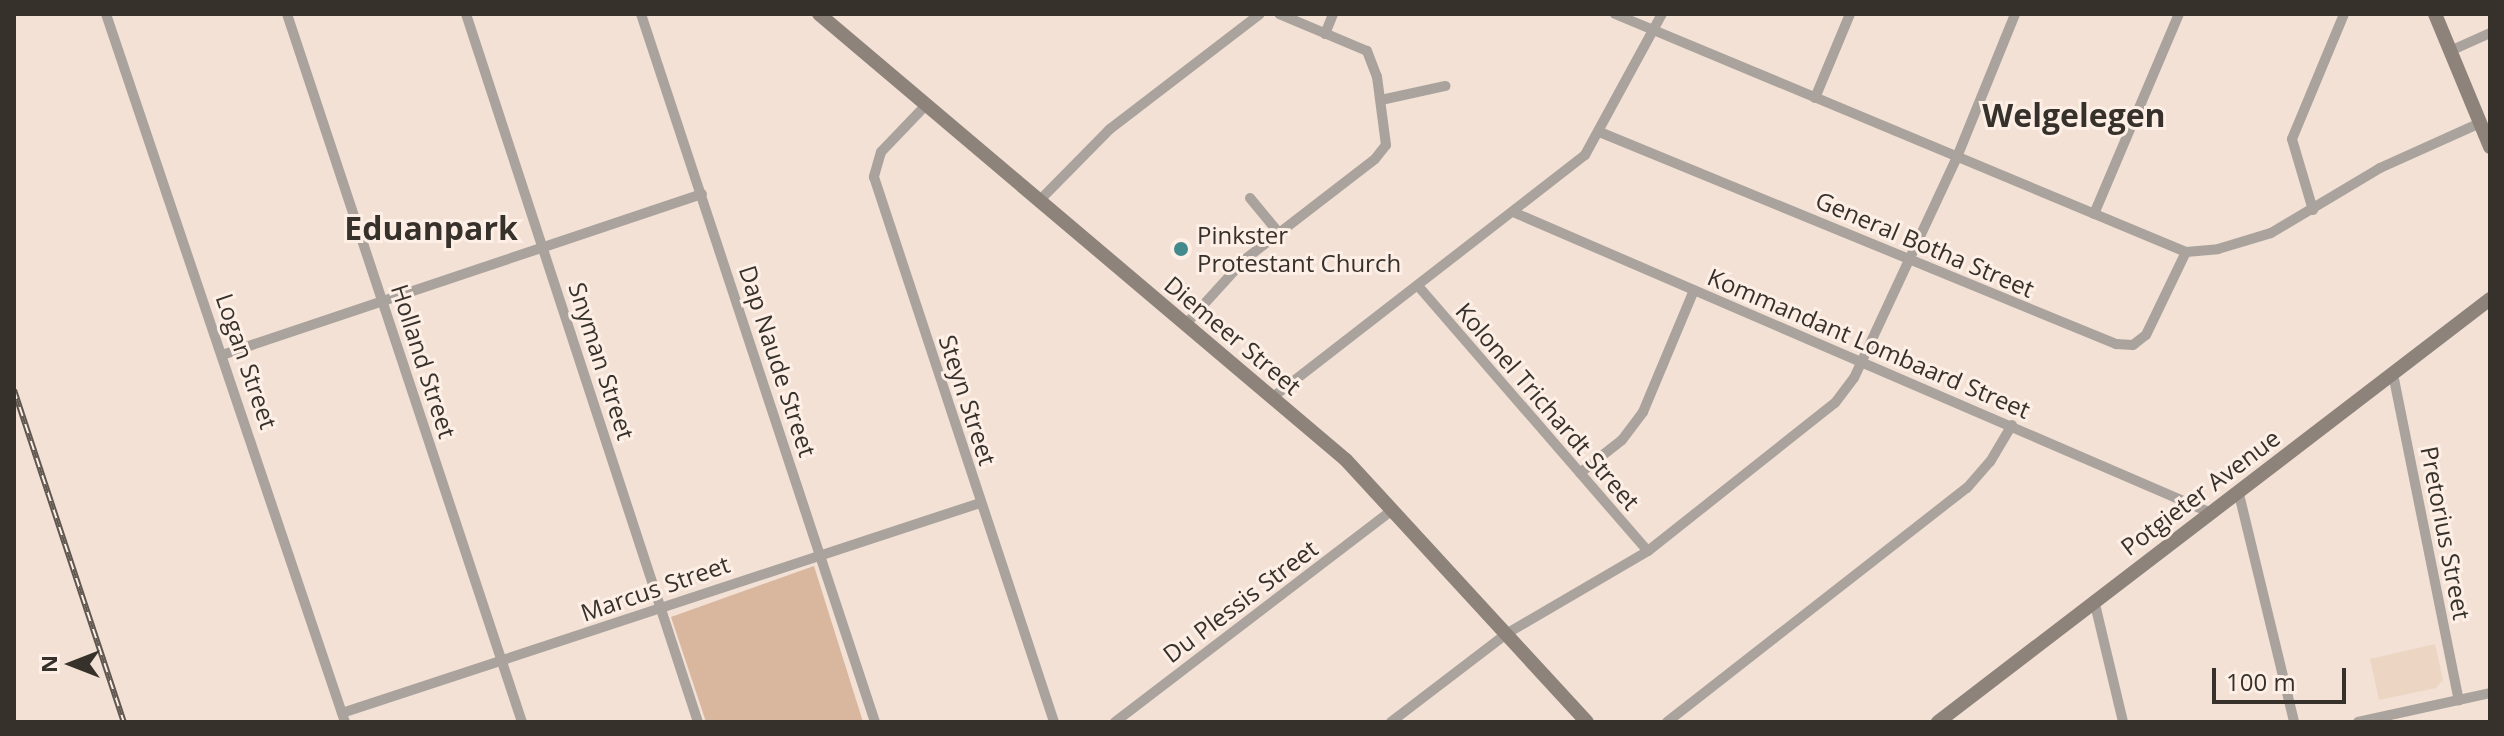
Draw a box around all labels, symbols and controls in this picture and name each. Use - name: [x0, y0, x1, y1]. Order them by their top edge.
- district label: Welgelegen: [1982, 96, 2166, 134]
- street label: General Botha Street: [1812, 185, 2038, 303]
- district label: Eduanpark: [344, 209, 518, 247]
- place label: Pinkster Protestant Church: [1197, 221, 1401, 277]
- marker: Pinkster Protestant Church: [1172, 240, 1190, 258]
- street label: Dap Naude Street: [734, 262, 822, 460]
- street label: Kommandant Lombaard Street: [1703, 262, 2035, 424]
- street label: Diemeer Street: [1159, 270, 1307, 400]
- street label: Snyman Street: [563, 279, 641, 443]
- street label: Holland Street: [386, 280, 462, 442]
- street label: Logan Street: [210, 290, 284, 432]
- street label: Kolonel Trichardt Street: [1450, 297, 1646, 515]
- street label: Steyn Street: [933, 331, 1003, 469]
- street label: Potgieter Avenue: [2115, 423, 2285, 561]
- street label: Pretorius Street: [2415, 444, 2477, 622]
- street label: Du Plessis Street: [1157, 534, 1323, 668]
- street label: Marcus Street: [577, 549, 733, 627]
- north arrow: [32, 624, 112, 704]
- scale bar: [2216, 652, 2350, 702]
- text: N: [33, 655, 63, 673]
- text: 100 m: [2226, 665, 2296, 698]

